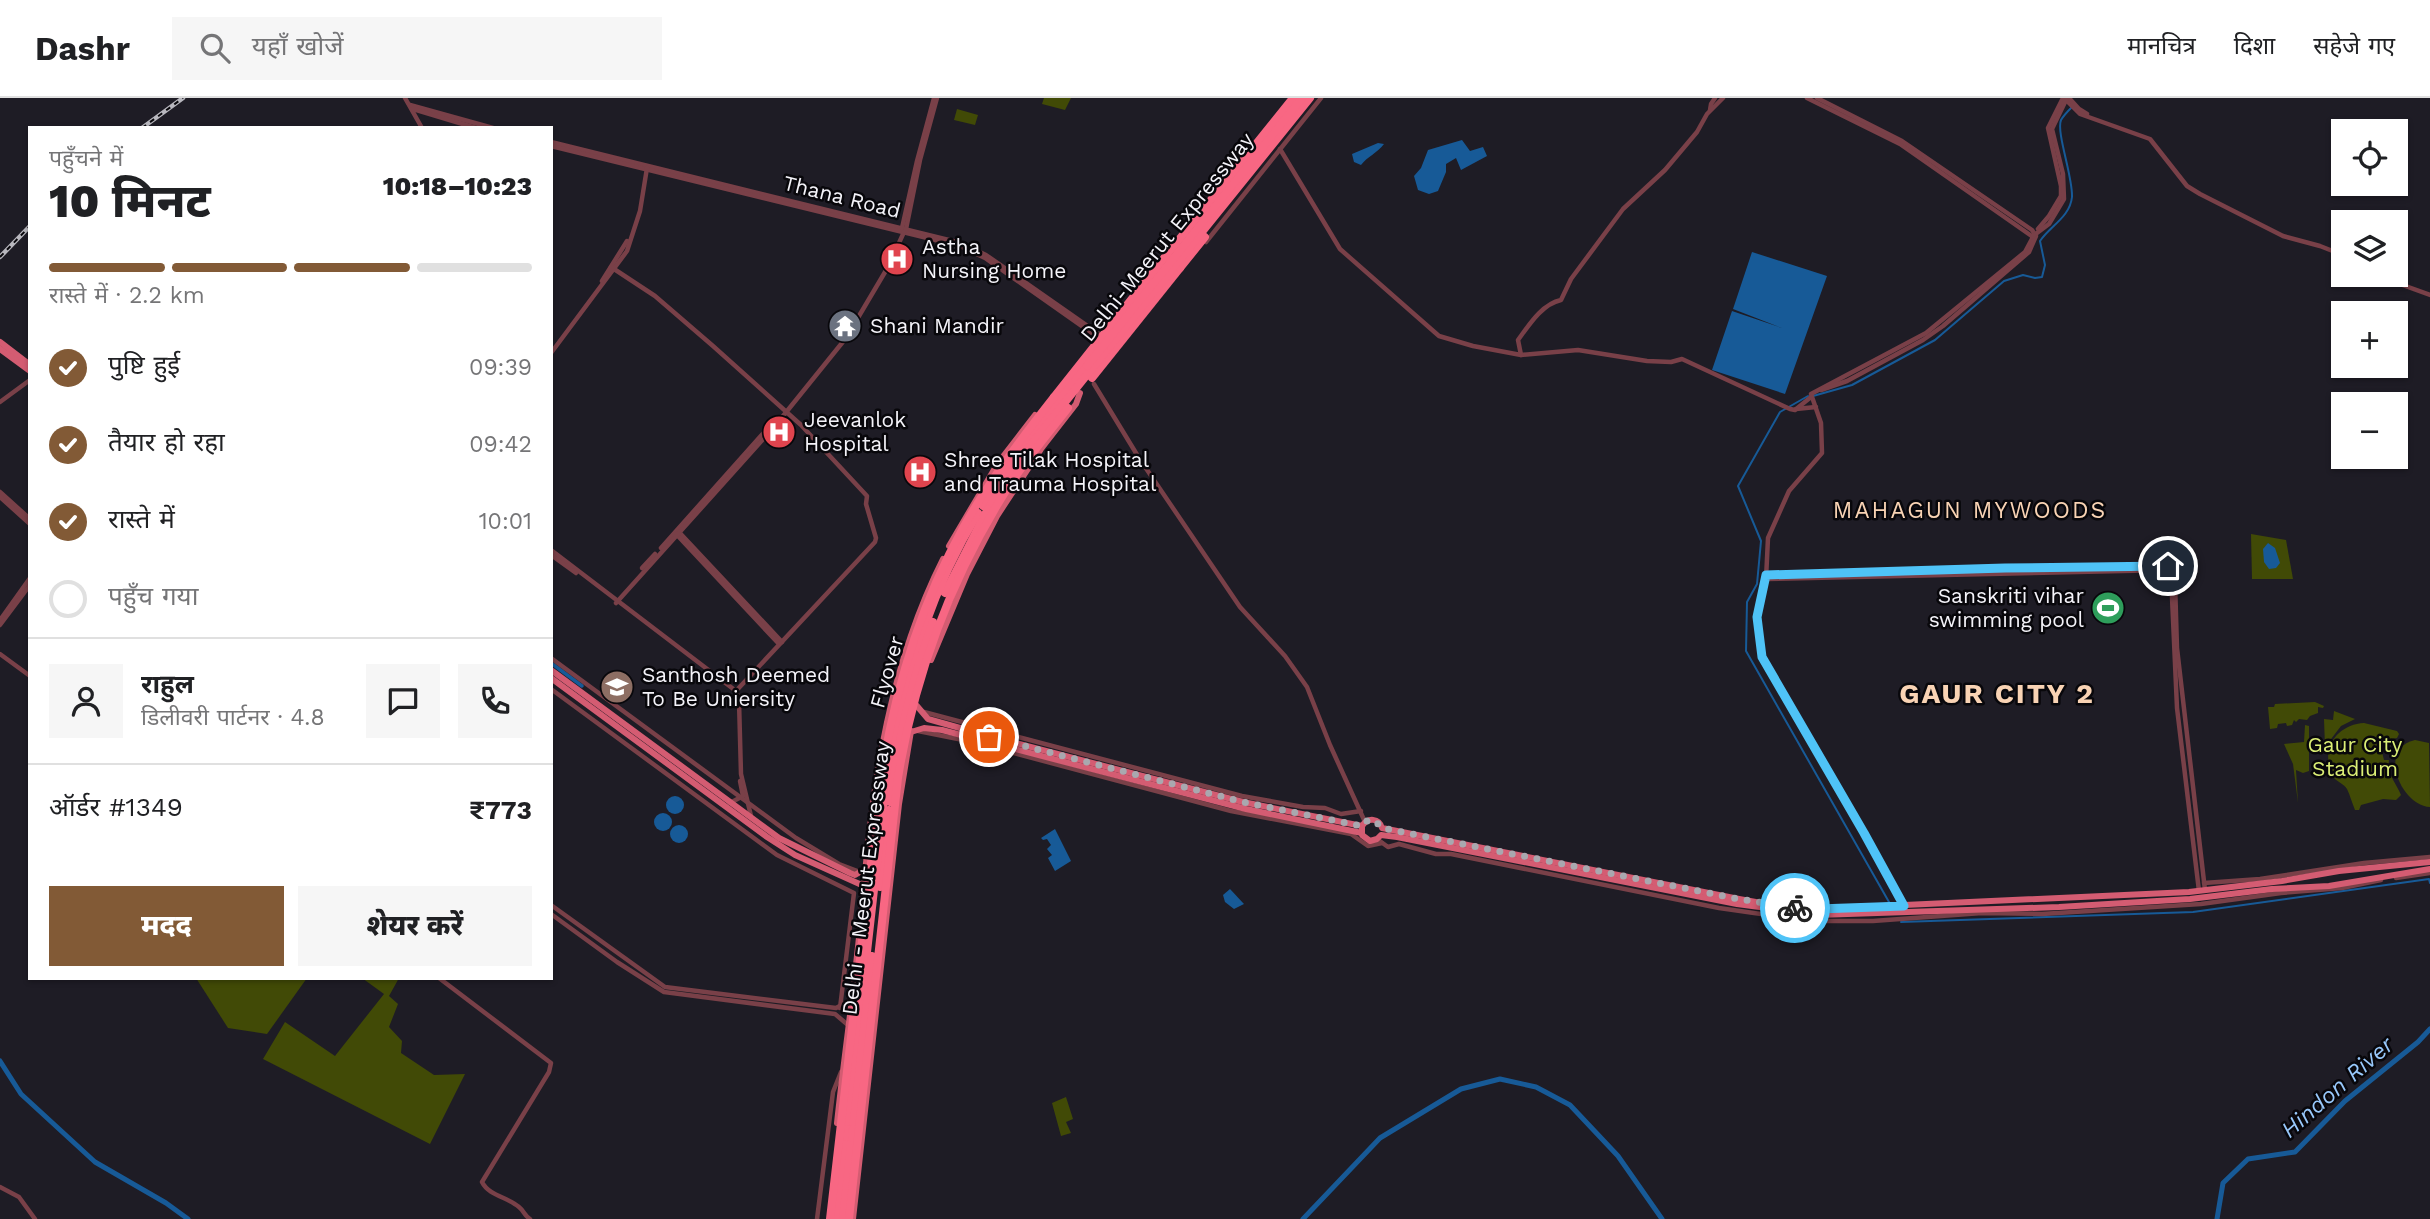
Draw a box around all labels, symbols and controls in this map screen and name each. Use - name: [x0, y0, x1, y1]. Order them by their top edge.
- search box: [172, 17, 662, 80]
- text: Dashr: [35, 29, 130, 68]
- icon: search: [196, 29, 234, 67]
- text: यहाँ खोजें: [252, 31, 344, 61]
- text: मानचित्र: [2127, 32, 2196, 60]
- text: दिशा: [2234, 32, 2275, 60]
- text: सहेजे गए: [2313, 32, 2395, 60]
- map controls: [2331, 119, 2408, 469]
- button: locate: [2331, 119, 2408, 196]
- street label: Delhi-Meerut Expressway: [1075, 127, 1259, 346]
- text: पहुँचने में: [49, 145, 123, 172]
- street label: Thana Road: [781, 170, 903, 223]
- text: 10:18–10:23: [383, 171, 532, 201]
- text: 10 मिनट: [49, 174, 211, 228]
- button: layers: [2331, 210, 2408, 287]
- place label: Astha Nursing Home: [922, 234, 1066, 283]
- hospital icon: Astha Nursing Home: [878, 240, 916, 278]
- text: रास्ते में · 2.2 km: [49, 282, 205, 309]
- button: +: [2331, 301, 2408, 378]
- temple icon: Shani Mandir: [826, 307, 864, 345]
- place label: Shani Mandir: [870, 313, 1005, 338]
- icon: check: [49, 349, 87, 387]
- text: पुष्टि हुई: [108, 350, 180, 380]
- text: 09:39: [469, 354, 532, 381]
- button: −: [2331, 392, 2408, 469]
- place label: Jeevanlok Hospital: [804, 407, 906, 456]
- hospital icon: Jeevanlok Hospital: [760, 413, 798, 451]
- icon: check: [49, 426, 87, 464]
- text: तैयार हो रहा: [108, 427, 225, 457]
- text: 09:42: [469, 431, 532, 458]
- place label: Shree Tilak Hospital and Trauma Hospital: [944, 447, 1157, 496]
- hospital icon: Shree Tilak Hospital and Trauma Hospital: [901, 453, 939, 491]
- district label: MAHAGUN MYWOODS: [1833, 497, 2107, 524]
- icon: check: [49, 503, 87, 541]
- text: रास्ते में: [108, 504, 175, 534]
- text: 10:01: [479, 508, 532, 535]
- pin: [2138, 536, 2198, 596]
- icon: home: [2149, 547, 2187, 585]
- text: पहुँच गया: [108, 581, 198, 611]
- place label: Sanskriti vihar swimming pool: [1929, 583, 2085, 632]
- sports icon: Sanskriti vihar swimming pool: [2089, 589, 2127, 627]
- street label: Flyover: [864, 633, 909, 711]
- place label: Santhosh Deemed To Be Uniersity: [642, 662, 830, 711]
- button: person: [49, 664, 123, 738]
- button: chat: [366, 664, 440, 738]
- button: phone: [458, 664, 532, 738]
- school or university icon: Santhosh Deemed To Be Uniersity: [598, 668, 636, 706]
- text: राहुल: [141, 669, 194, 699]
- district label: GAUR CITY 2: [1899, 677, 2095, 710]
- text: डिलीवरी पार्टनर · 4.8: [141, 704, 325, 731]
- pin: [959, 707, 1019, 767]
- icon: bag: [970, 718, 1008, 756]
- park label: Gaur City Stadium: [2308, 732, 2403, 781]
- street label: Delhi - Meerut Expressway: [836, 739, 895, 1016]
- text: ऑर्डर #1349: [49, 792, 183, 822]
- text: ₹773: [469, 795, 532, 825]
- courier: [1760, 873, 1830, 943]
- button: मदद: [49, 886, 284, 966]
- button: शेयर करें: [298, 886, 532, 966]
- icon: bike: [1776, 889, 1814, 927]
- water label: Hindon River: [2276, 1031, 2400, 1143]

